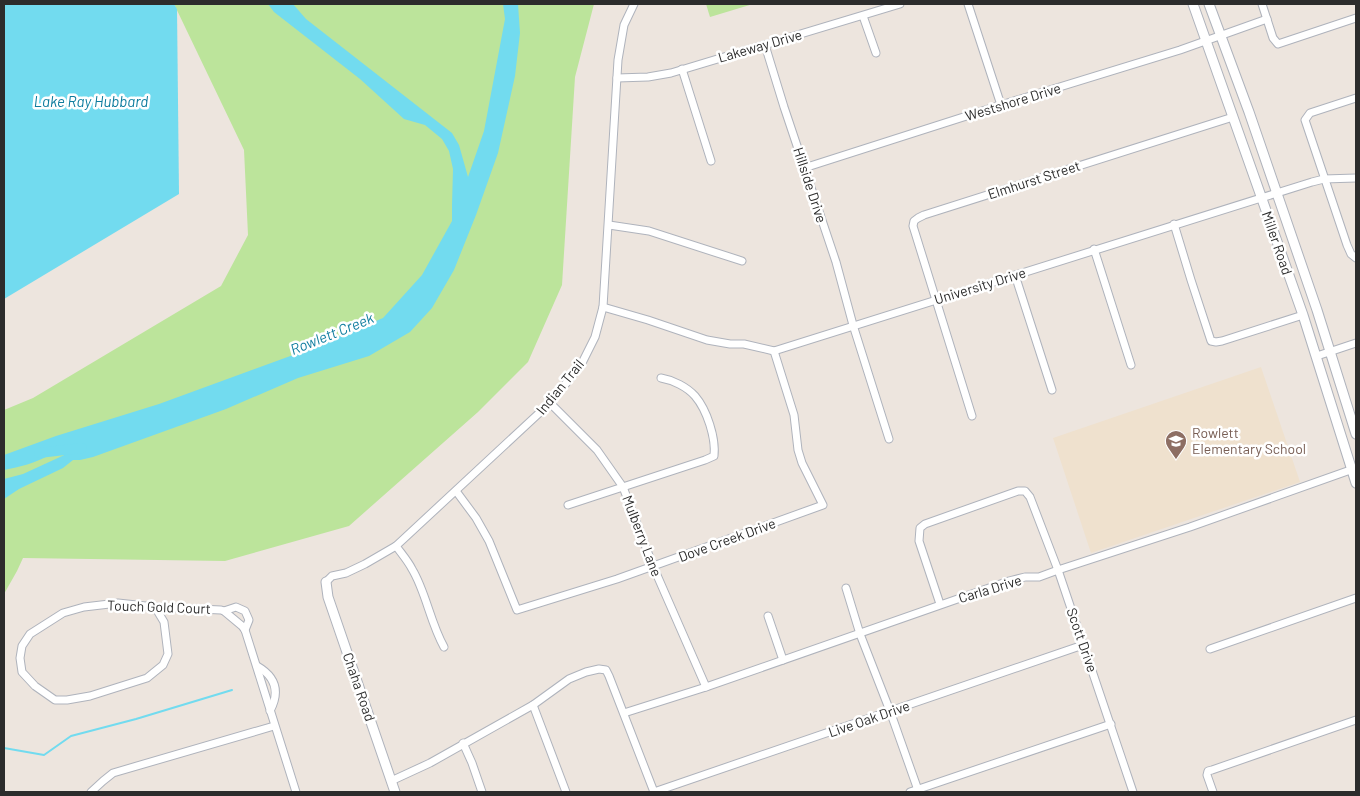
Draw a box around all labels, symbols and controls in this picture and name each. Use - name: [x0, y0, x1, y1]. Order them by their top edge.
- street label: Lakeway Drive: [716, 25, 804, 66]
- street label: Westshore Drive: [963, 79, 1063, 124]
- water label: Lake Ray Hubbard: [34, 92, 148, 110]
- street label: Hillside Drive: [790, 145, 831, 225]
- street label: Elmhurst Street: [985, 157, 1082, 202]
- street label: Miller Road: [1259, 209, 1296, 277]
- street label: University Drive: [932, 264, 1028, 308]
- water label: Rowlett Creek: [287, 308, 377, 358]
- street label: Indian Trail: [532, 356, 587, 418]
- place label: Rowlett Elementary School: [1192, 424, 1306, 457]
- school or university icon: Rowlett Elementary School: [1164, 429, 1188, 460]
- street label: Mulberry Lane: [619, 493, 666, 579]
- street label: Dove Creek Drive: [676, 514, 778, 565]
- street label: Carla Drive: [956, 571, 1023, 606]
- street label: Touch Gold Court: [107, 596, 211, 617]
- street label: Scott Drive: [1064, 605, 1101, 674]
- street label: Chaha Road: [340, 650, 379, 723]
- street label: Live Oak Drive: [826, 697, 912, 740]

